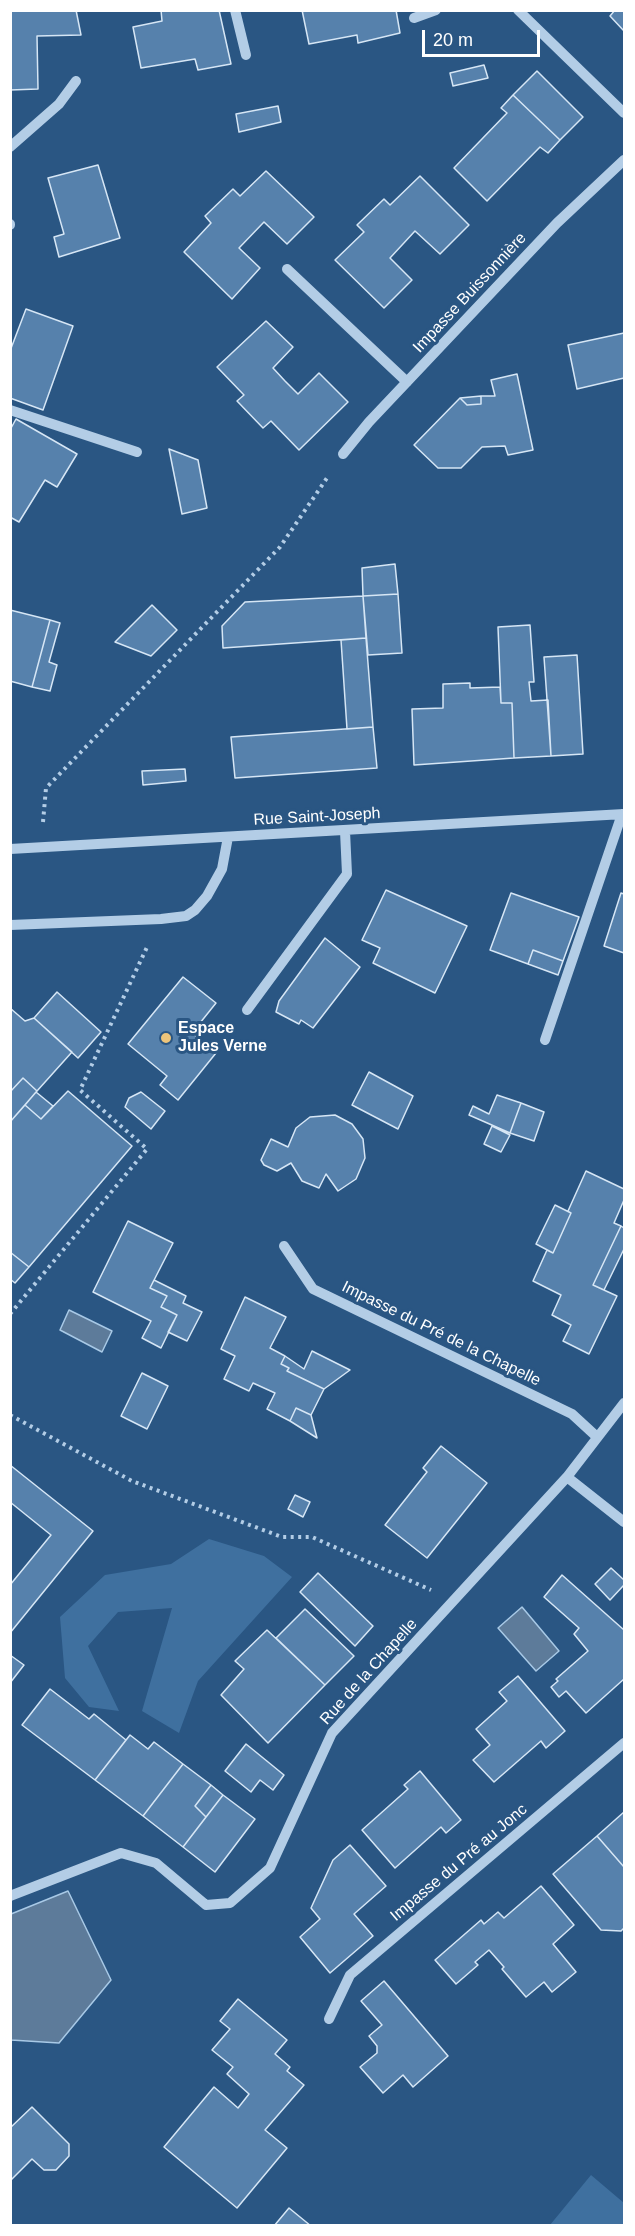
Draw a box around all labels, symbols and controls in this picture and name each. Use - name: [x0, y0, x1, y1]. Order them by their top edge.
- scale bar: [425, 18, 544, 56]
- text: 20 m: [433, 30, 473, 50]
- street label: Impasse Buissonnière: [409, 229, 531, 357]
- street label: Rue Saint-Joseph: [253, 804, 381, 830]
- place label: Espace Jules Verne: [178, 1019, 267, 1057]
- marker: Espace Jules Verne: [159, 1031, 173, 1045]
- street label: Impasse du Pré de la Chapelle: [338, 1277, 544, 1391]
- street label: Rue de la Chapelle: [316, 1615, 422, 1729]
- street label: Impasse du Pré au Jonc: [387, 1800, 531, 1926]

